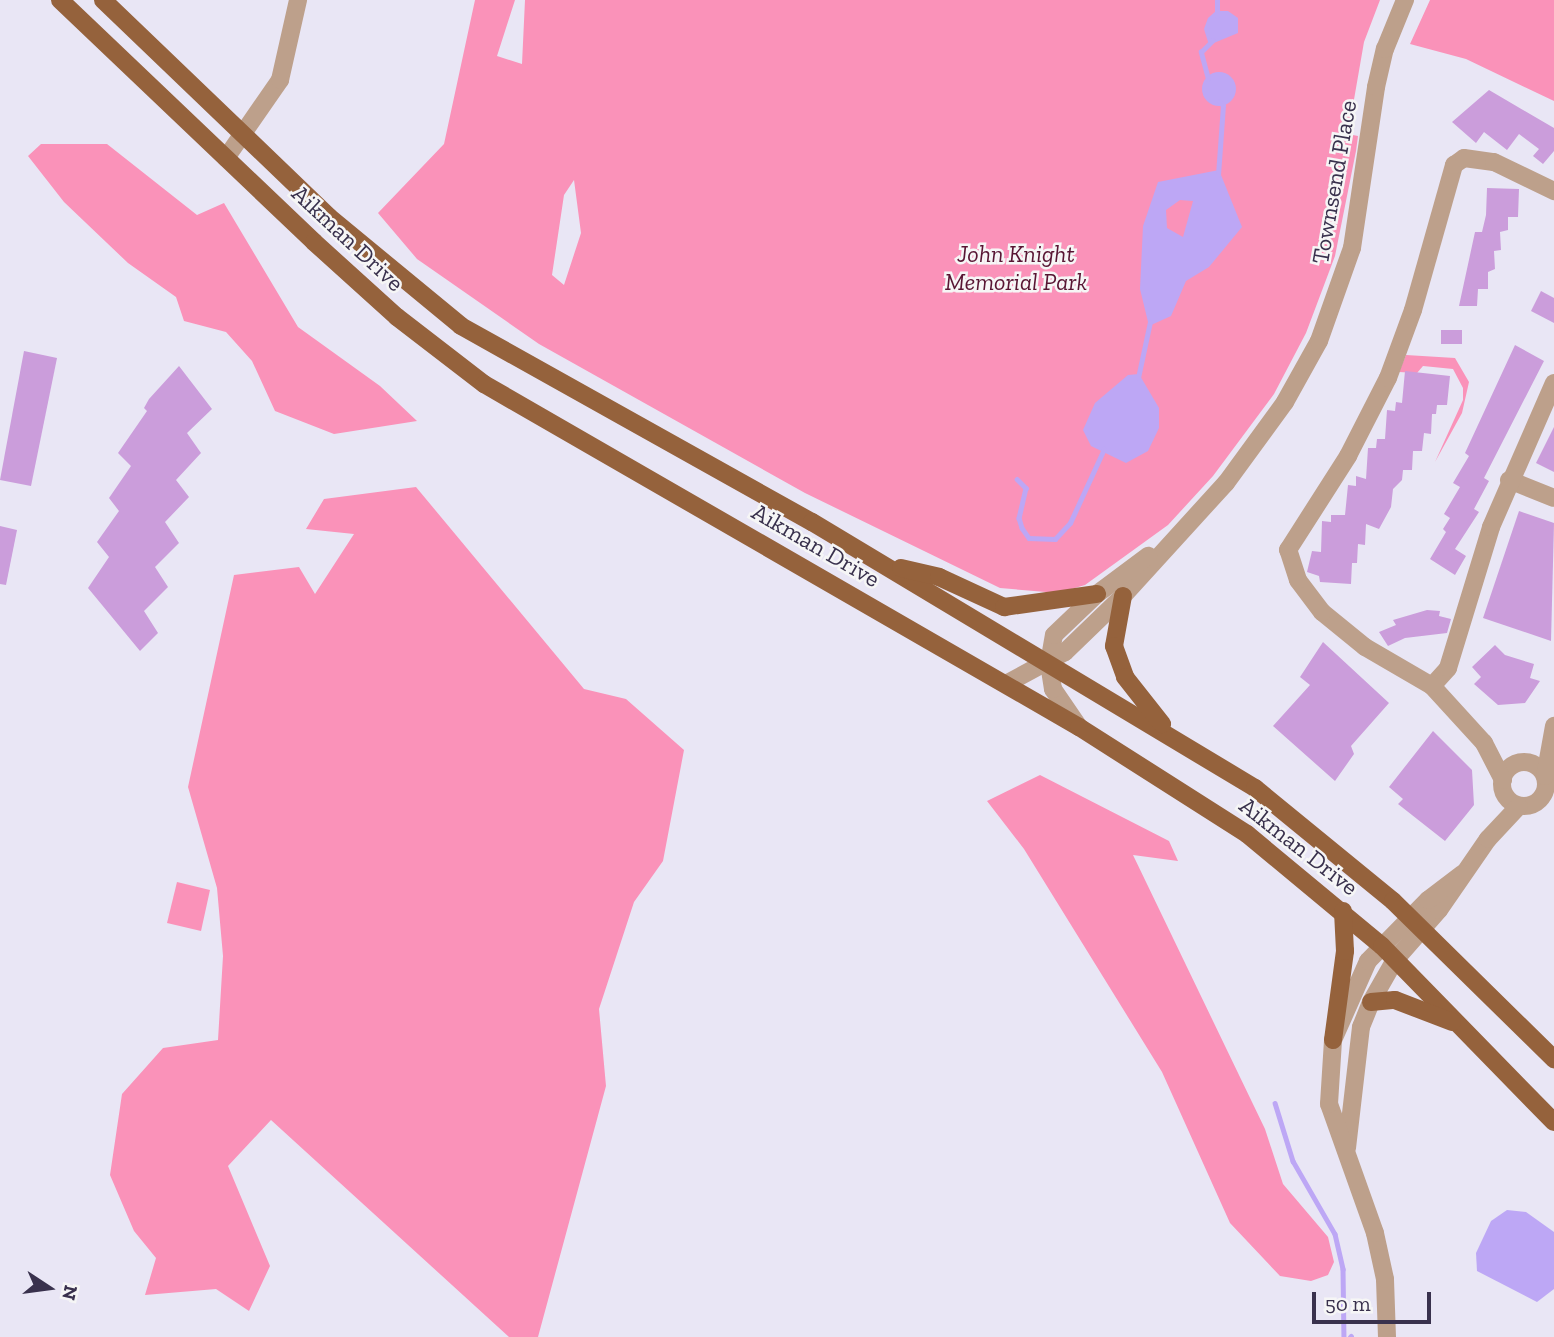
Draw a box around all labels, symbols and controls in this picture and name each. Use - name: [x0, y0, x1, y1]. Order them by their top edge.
- street label: Townsend Place: [1305, 98, 1363, 266]
- street label: Aikman Drive: [286, 179, 410, 297]
- park label: John Knight Memorial Park: [945, 240, 1087, 296]
- street label: Aikman Drive: [747, 497, 885, 593]
- street label: Aikman Drive: [1234, 791, 1364, 901]
- north arrow: [14, 1253, 84, 1323]
- scale bar: [1316, 1278, 1435, 1322]
- text: N: [57, 1283, 83, 1302]
- text: 50 m: [1325, 1291, 1371, 1316]

